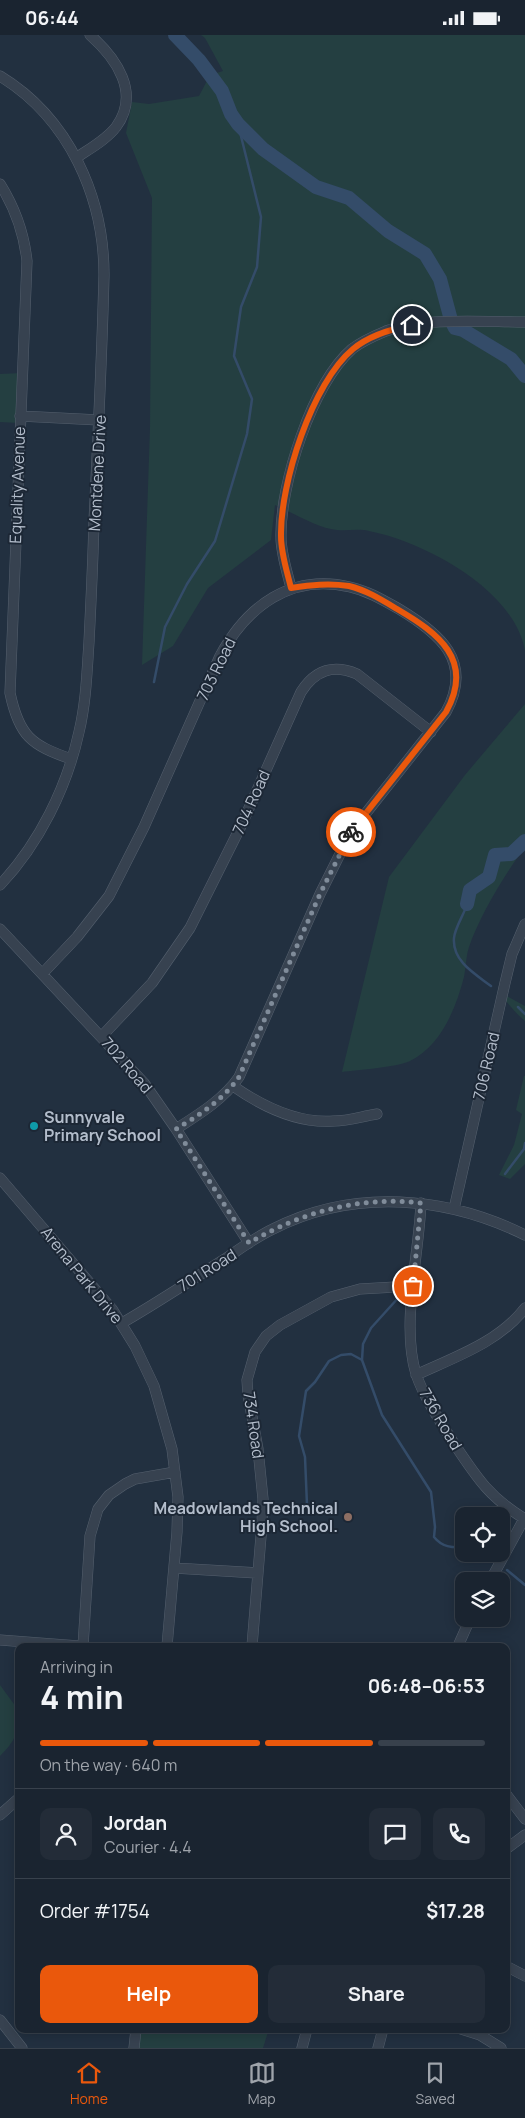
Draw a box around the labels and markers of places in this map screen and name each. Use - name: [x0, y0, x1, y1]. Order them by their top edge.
- pin: [391, 304, 433, 346]
- place label: Sunnyvale Primary School: [44, 1106, 161, 1146]
- marker: Sunnyvale Primary School: [28, 1120, 40, 1132]
- pin: [392, 1265, 434, 1307]
- place label: Meadowlands Technical High School.: [153, 1497, 338, 1537]
- marker: Meadowlands Technical High School.: [342, 1511, 354, 1523]

